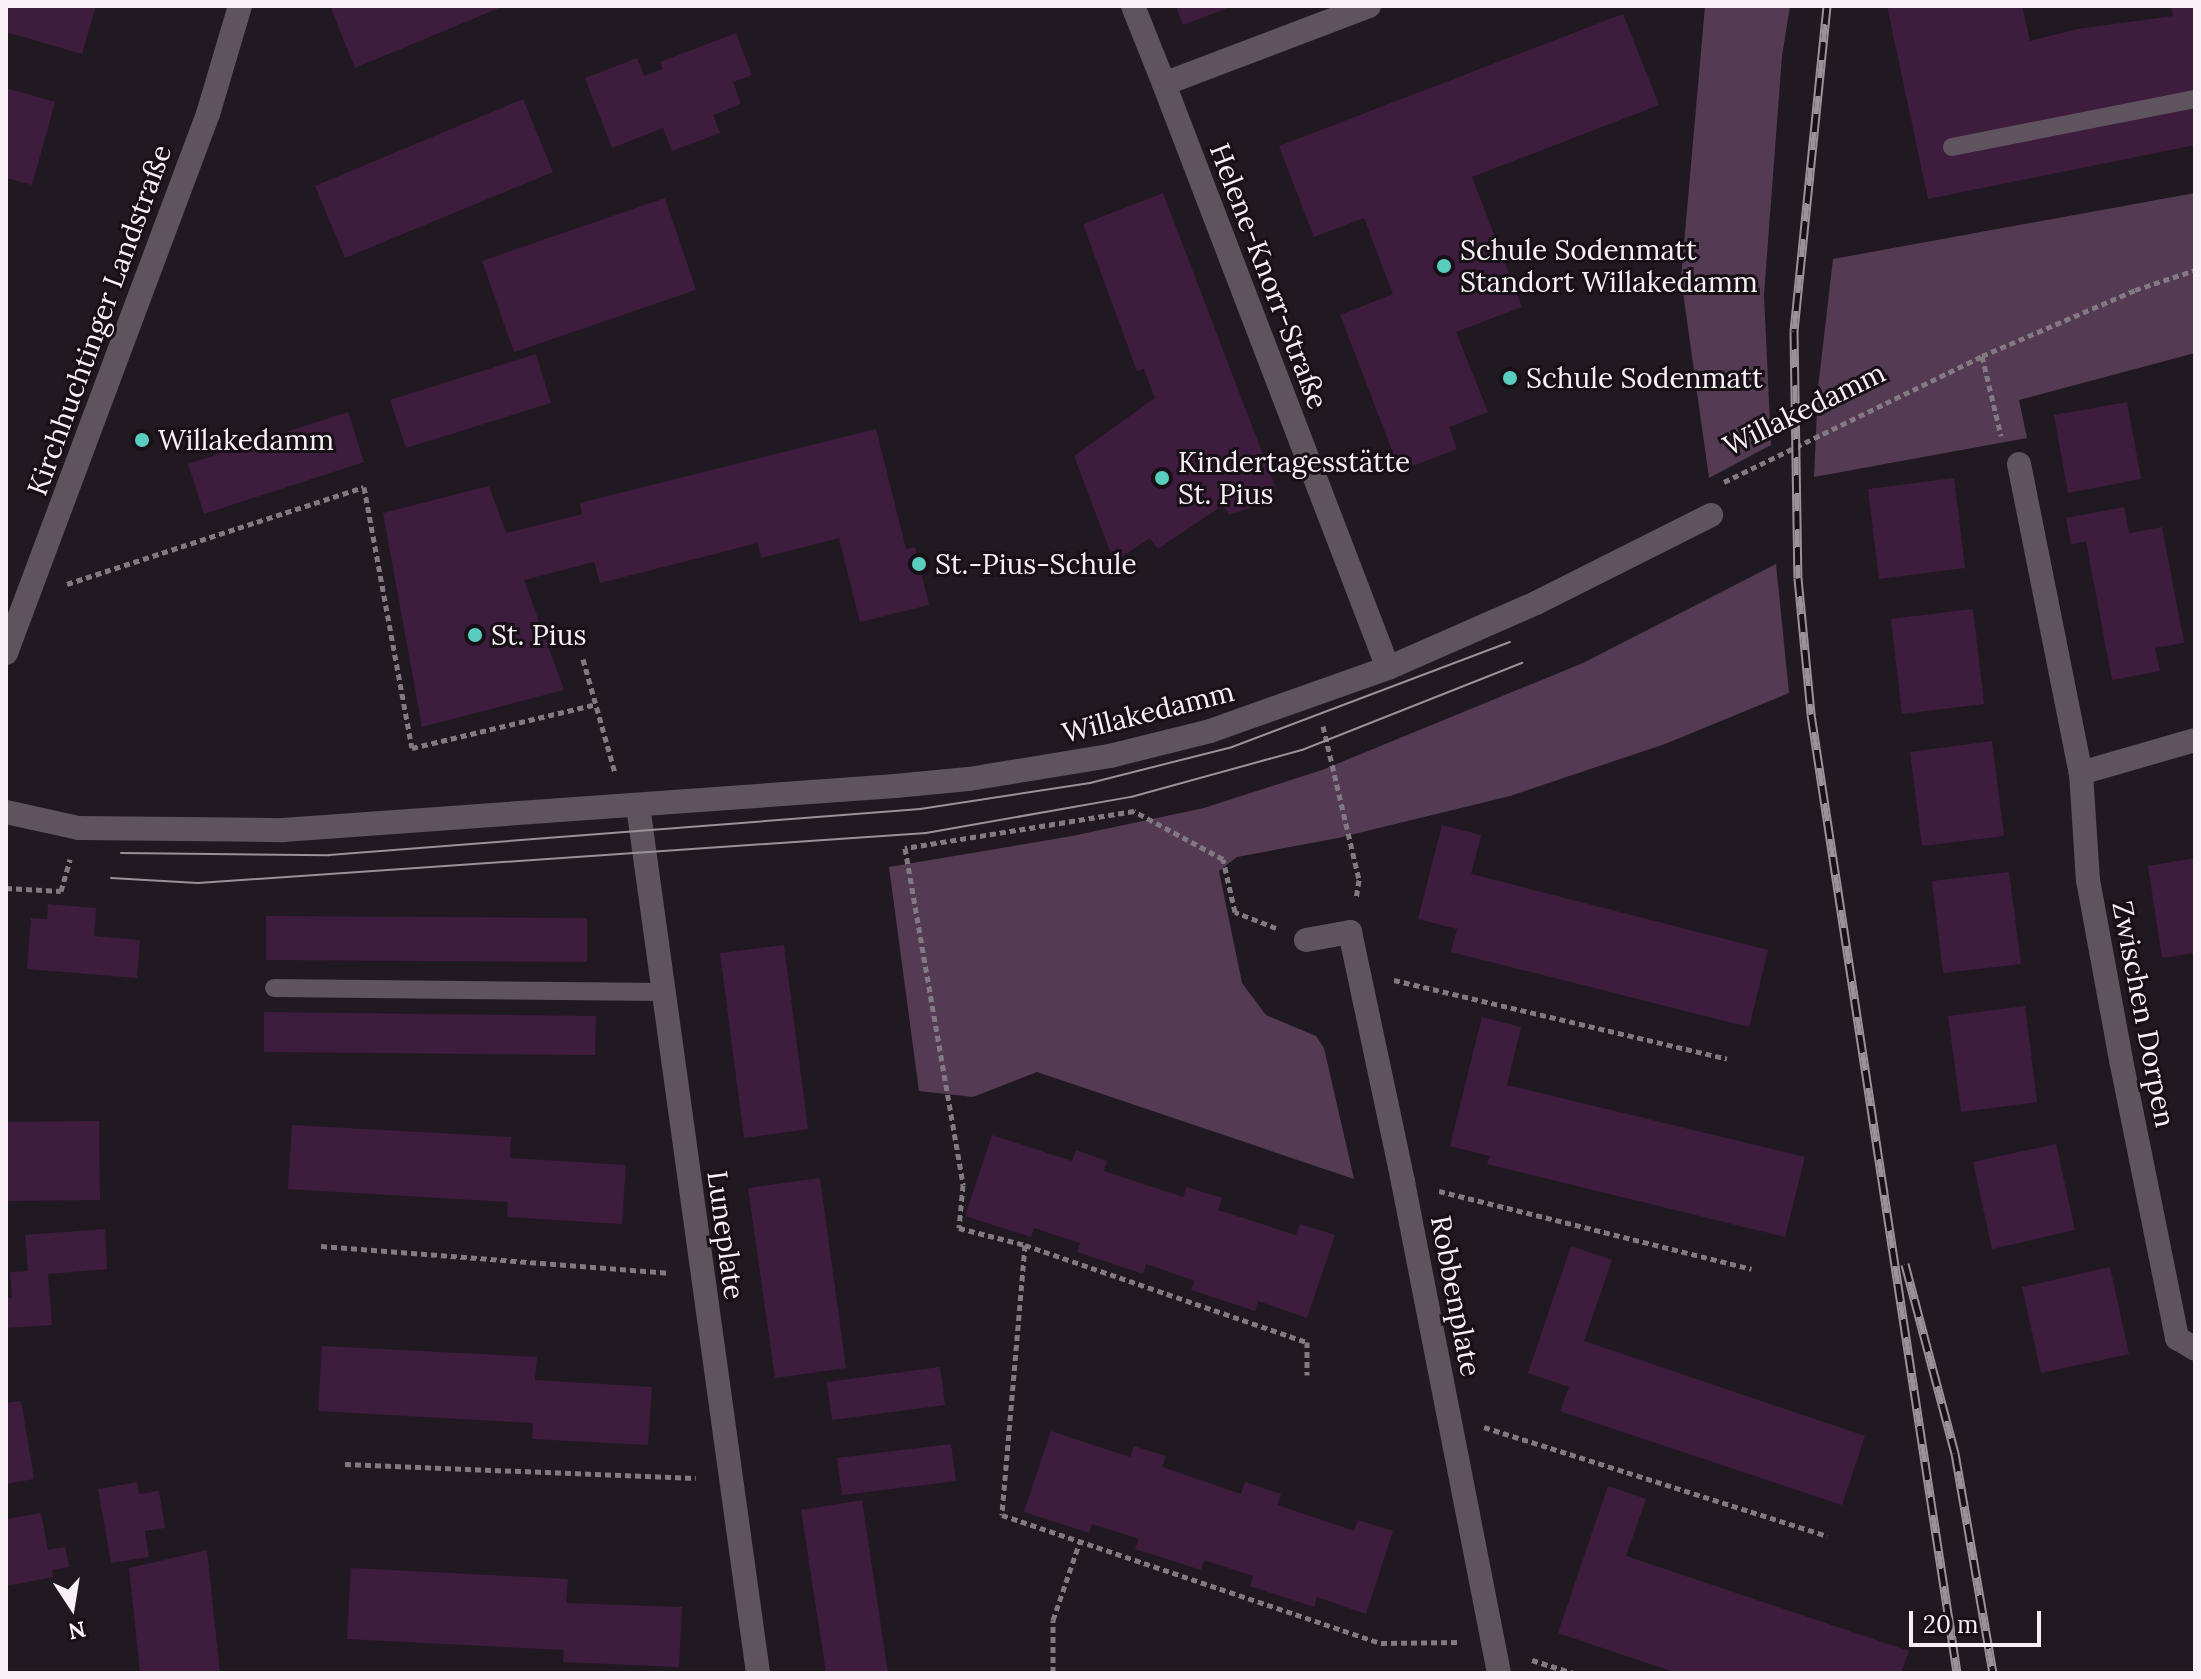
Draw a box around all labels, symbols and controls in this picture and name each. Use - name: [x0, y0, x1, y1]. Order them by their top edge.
- street label: Helene-Knorr-Straße: [1203, 139, 1335, 413]
- street label: Kirchhuchtinger Landstraße: [20, 140, 178, 500]
- place label: Schule Sodenmatt Standort Willakedamm: [1460, 233, 1758, 299]
- marker: Schule Sodenmatt Standort Willakedamm: [1435, 257, 1453, 275]
- street label: Willakedamm: [1718, 355, 1890, 463]
- place label: Schule Sodenmatt: [1526, 361, 1763, 395]
- marker: Schule Sodenmatt: [1501, 369, 1519, 387]
- place label: Willakedamm: [158, 423, 334, 457]
- marker: Willakedamm: [133, 431, 151, 449]
- place label: Kindertagesstätte St. Pius: [1178, 445, 1410, 511]
- marker: Kindertagesstätte St. Pius: [1153, 469, 1171, 487]
- place label: St.-Pius-Schule: [935, 547, 1137, 581]
- marker: St.-Pius-Schule: [910, 555, 928, 573]
- place label: St. Pius: [491, 618, 586, 652]
- marker: St. Pius: [466, 626, 484, 644]
- street label: Willakedamm: [1059, 674, 1237, 750]
- street label: Zwischen Dorpen: [2106, 898, 2182, 1130]
- street label: Luneplate: [700, 1168, 752, 1302]
- street label: Robbenplate: [1424, 1213, 1488, 1379]
- north arrow: [32, 1567, 112, 1647]
- scale bar: [1913, 1595, 2045, 1645]
- text: 20 m: [1923, 1609, 1979, 1640]
- text: N: [66, 1615, 88, 1646]

